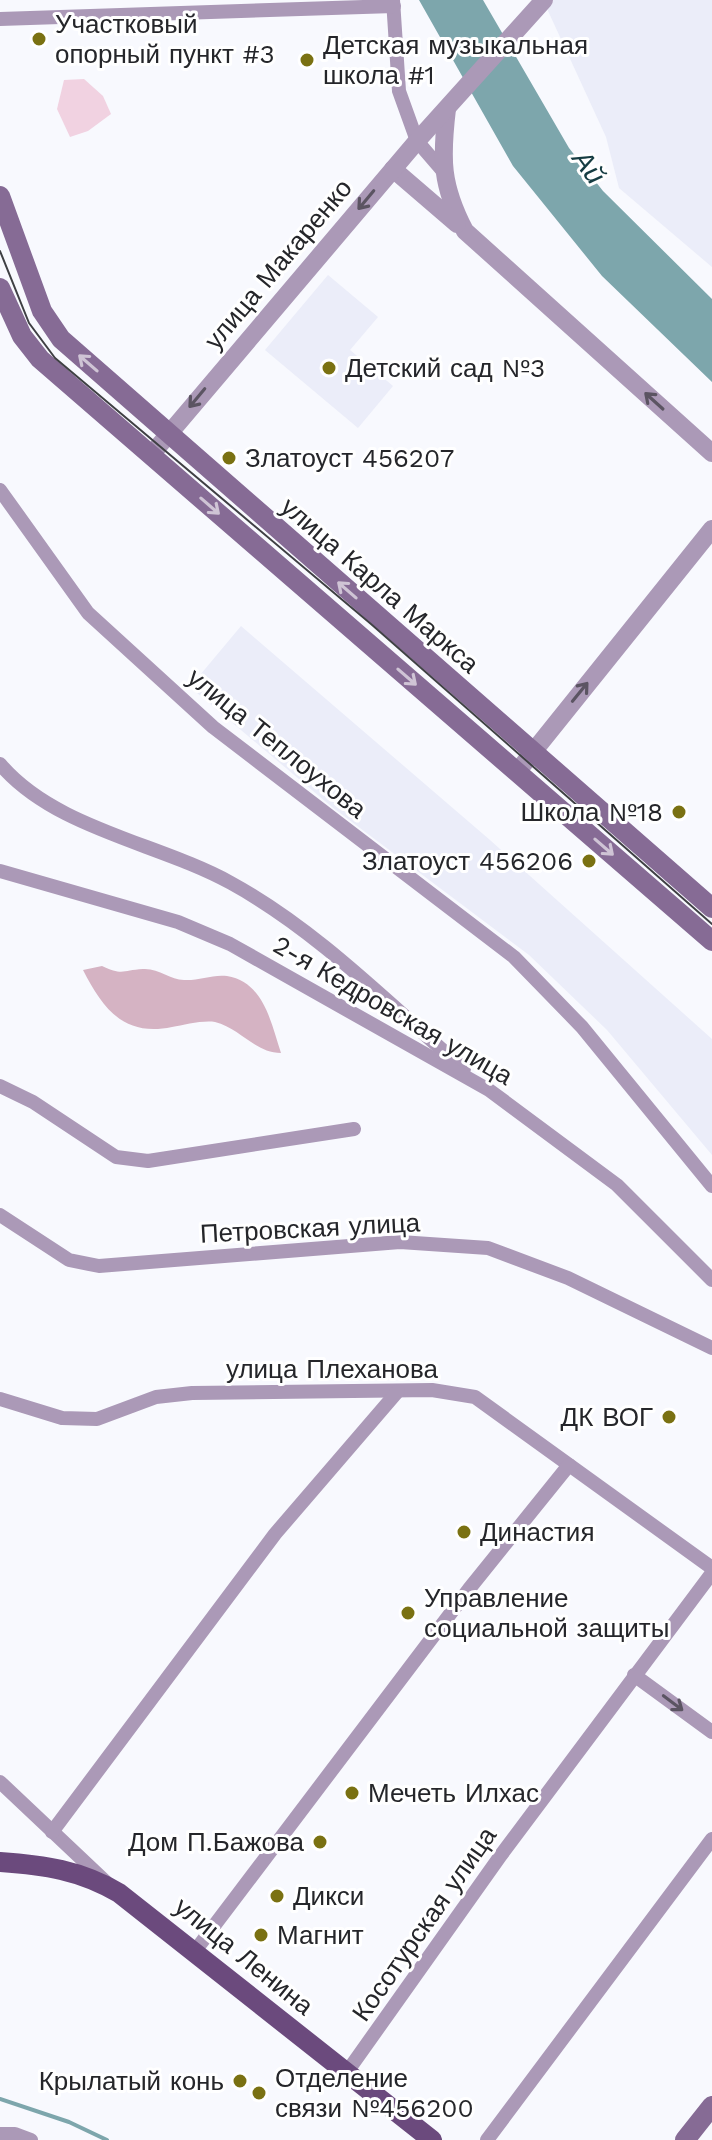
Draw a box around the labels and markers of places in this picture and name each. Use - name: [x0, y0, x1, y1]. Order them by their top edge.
- place label: Участковый опорный пункт #3: [55, 9, 275, 69]
- marker: Участковый опорный пункт #3: [30, 30, 48, 48]
- place label: Детская музыкальная школа #1: [323, 30, 588, 90]
- marker: Детская музыкальная школа #1: [298, 51, 316, 69]
- place label: Детский сад №3: [345, 353, 545, 383]
- marker: Детский сад №3: [320, 359, 338, 377]
- place label: Златоуст 456207: [245, 443, 454, 473]
- marker: Златоуст 456207: [220, 449, 238, 467]
- place label: Школа №18: [521, 797, 663, 827]
- marker: Школа №18: [670, 803, 688, 821]
- place label: Златоуст 456206: [362, 846, 573, 876]
- marker: Златоуст 456206: [580, 852, 598, 870]
- place label: ДК ВОГ: [561, 1402, 653, 1432]
- marker: ДК ВОГ: [660, 1408, 678, 1426]
- place label: Династия: [480, 1517, 594, 1547]
- marker: Династия: [455, 1523, 473, 1541]
- place label: Управление социальной защиты: [424, 1583, 669, 1643]
- marker: Управление социальной защиты: [399, 1604, 417, 1622]
- place label: Мечеть Илхас: [368, 1778, 539, 1808]
- marker: Мечеть Илхас: [343, 1784, 361, 1802]
- place label: Дом П.Бажова: [128, 1827, 305, 1857]
- marker: Дом П.Бажова: [311, 1833, 329, 1851]
- place label: Дикси: [293, 1881, 364, 1911]
- marker: Дикси: [268, 1887, 286, 1905]
- place label: Магнит: [277, 1920, 364, 1950]
- marker: Магнит: [252, 1926, 270, 1944]
- place label: Отделение связи №456200: [275, 2063, 474, 2123]
- place label: Крылатый конь: [39, 2066, 224, 2096]
- marker: Крылатый конь: [231, 2072, 249, 2090]
- marker: Отделение связи №456200: [250, 2084, 268, 2102]

